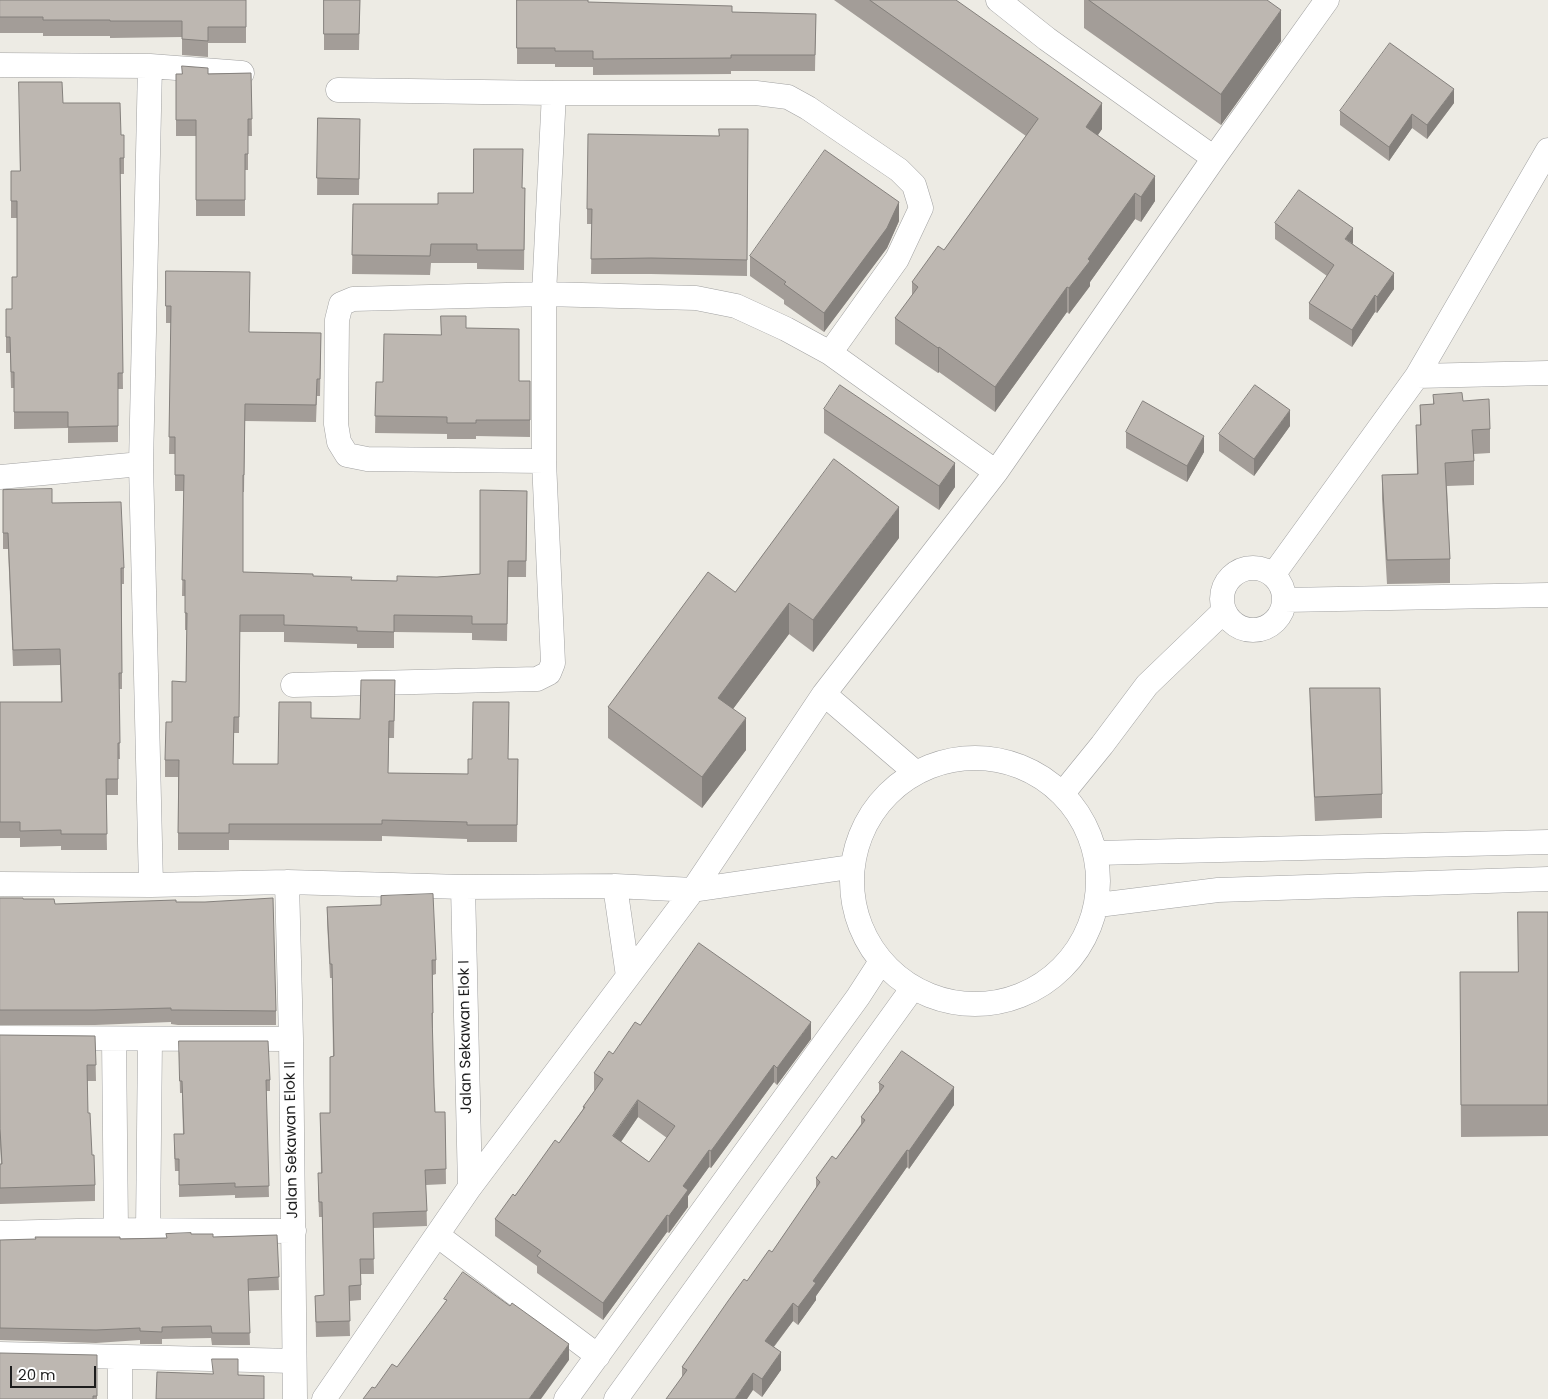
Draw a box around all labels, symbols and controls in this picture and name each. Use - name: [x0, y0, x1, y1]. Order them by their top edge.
- street label: Jalan Sekawan Elok I: [456, 960, 476, 1114]
- street label: Jalan Sekawan Elok II: [282, 1061, 302, 1219]
- scale bar: [12, 1356, 99, 1388]
- text: 20 m: [18, 1364, 56, 1385]

